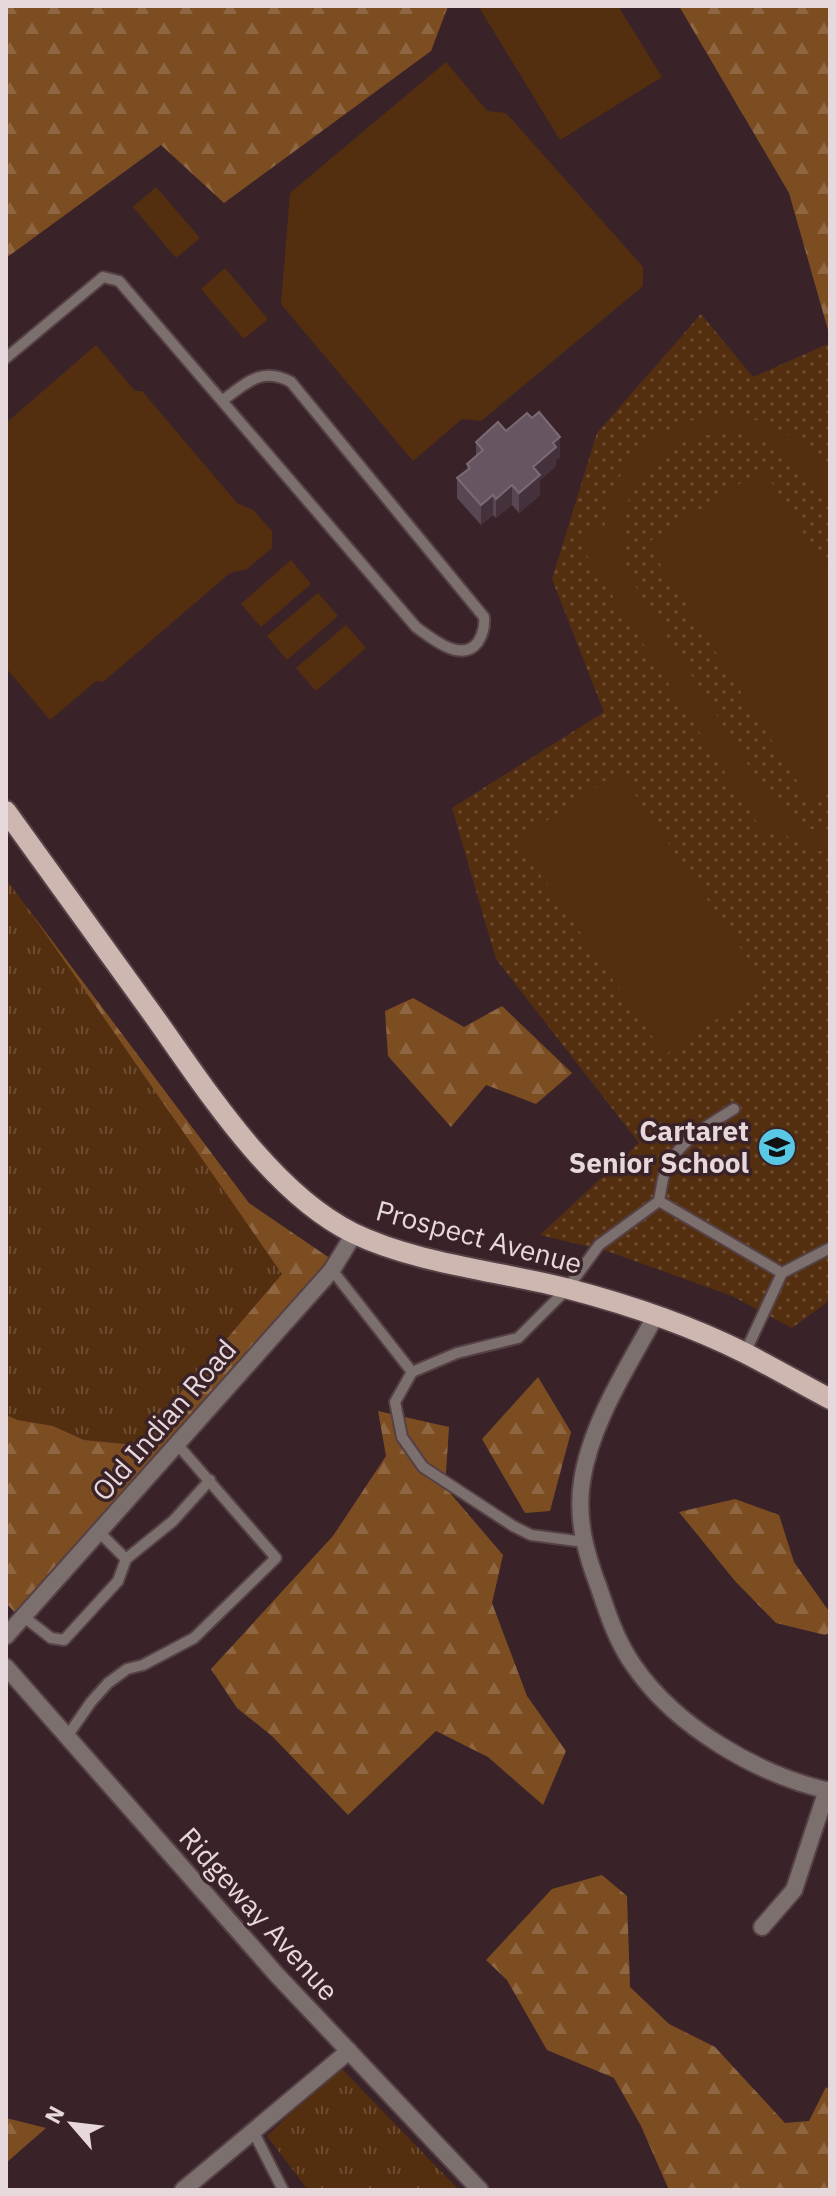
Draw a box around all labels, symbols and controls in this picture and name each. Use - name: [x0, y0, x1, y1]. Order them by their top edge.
- place label: Cartaret Senior School: [569, 1112, 749, 1181]
- school or university icon: Cartaret Senior School: [756, 1126, 798, 1168]
- street label: Prospect Avenue: [372, 1191, 586, 1282]
- street label: Old Indian Road: [83, 1331, 244, 1508]
- street label: Ridgeway Avenue: [172, 1819, 347, 2008]
- north arrow: [32, 2084, 112, 2164]
- text: N: [37, 2101, 70, 2128]

